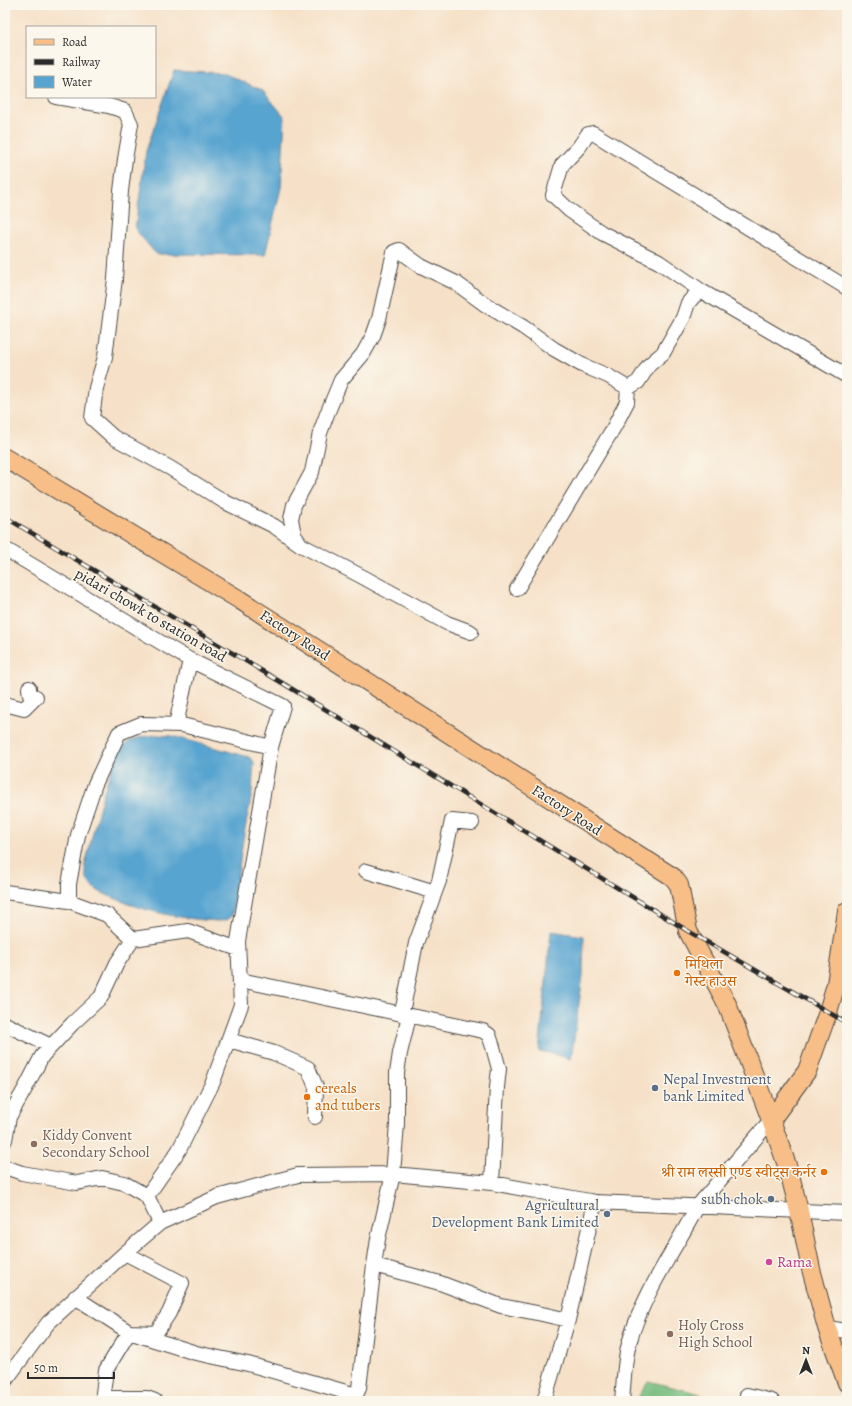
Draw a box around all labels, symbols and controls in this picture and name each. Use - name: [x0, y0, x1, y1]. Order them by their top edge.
- legend: [26, 26, 156, 98]
- text: Road: [62, 34, 88, 50]
- text: Railway: [62, 54, 101, 70]
- text: Water: [61, 74, 92, 90]
- street label: pidari chowk to station road: [71, 563, 231, 667]
- street label: Factory Road: [256, 605, 335, 666]
- street label: Factory Road: [528, 780, 607, 841]
- place label: मिथिला गेस्ट हाउस: [684, 954, 738, 991]
- marker: मिथिला गेस्ट हाउस: [672, 968, 682, 978]
- place label: Nepal Investment bank Limited: [663, 1069, 772, 1106]
- place label: cereals and tubers: [315, 1078, 380, 1115]
- marker: Nepal Investment bank Limited: [650, 1083, 660, 1093]
- marker: cereals and tubers: [302, 1092, 312, 1102]
- place label: Kiddy Convent Secondary School: [42, 1125, 150, 1162]
- marker: Kiddy Convent Secondary School: [29, 1139, 39, 1149]
- place label: श्री राम लस्सी एण्ड स्वीट्स कर्नर: [661, 1162, 817, 1182]
- marker: श्री राम लस्सी एण्ड स्वीट्स कर्नर: [819, 1167, 829, 1177]
- place label: subh chok: [701, 1189, 764, 1209]
- marker: subh chok: [766, 1194, 776, 1204]
- place label: Agricultural Development Bank Limited: [431, 1195, 600, 1232]
- marker: Agricultural Development Bank Limited: [602, 1209, 612, 1219]
- place label: Rama: [777, 1252, 812, 1272]
- marker: Rama: [764, 1257, 774, 1267]
- place label: Holy Cross High School: [678, 1315, 753, 1352]
- marker: Holy Cross High School: [665, 1329, 675, 1339]
- north arrow: [786, 1340, 826, 1380]
- text: N: [802, 1343, 810, 1358]
- scale bar: [28, 1354, 114, 1380]
- text: 50 m: [34, 1360, 58, 1376]

